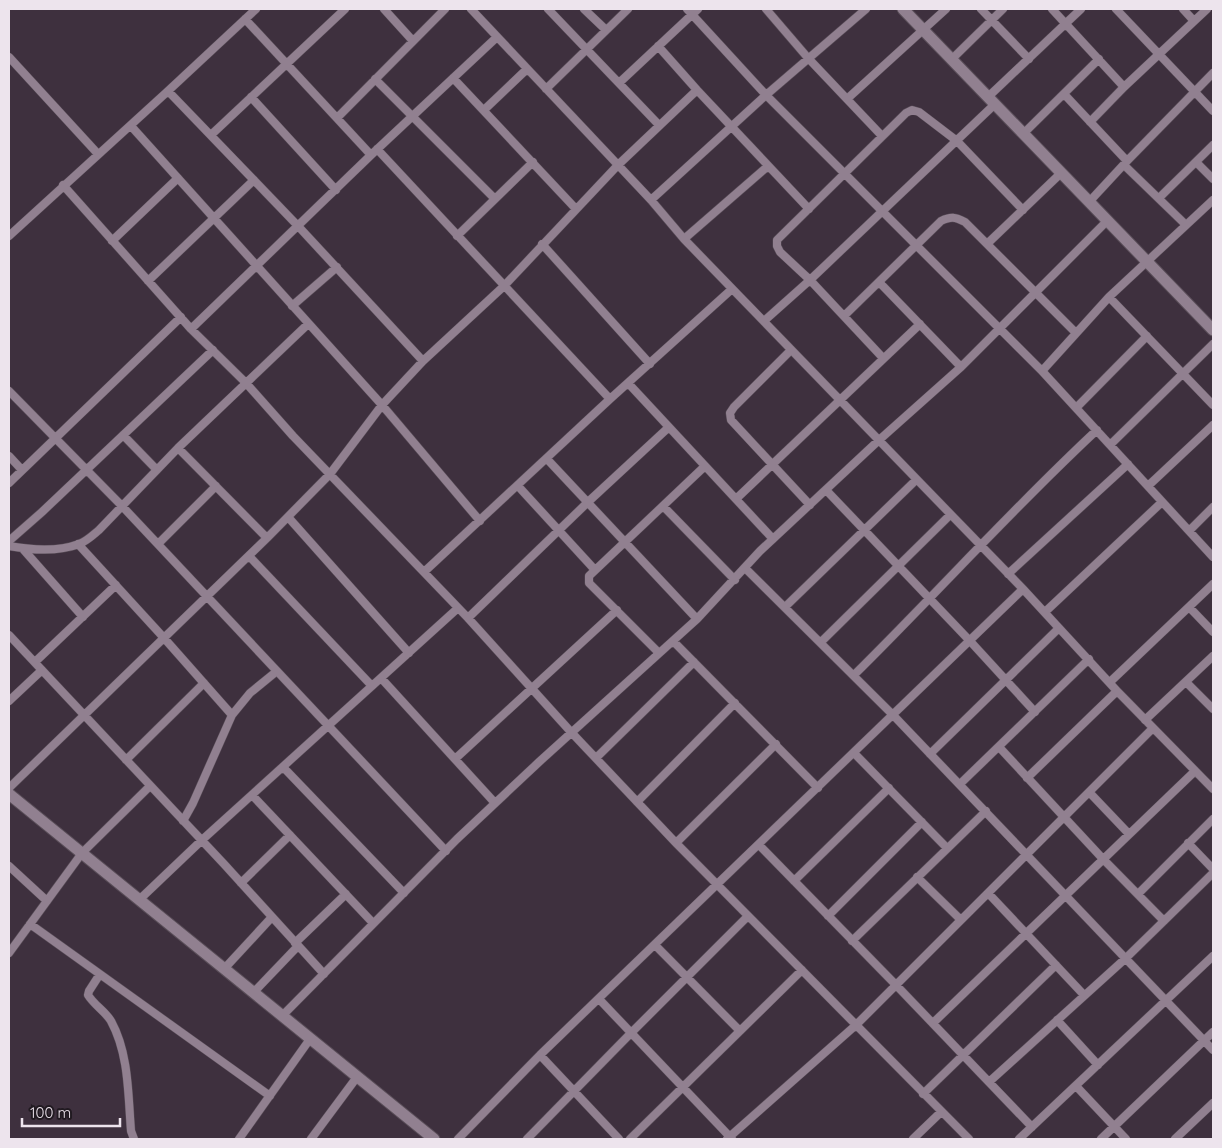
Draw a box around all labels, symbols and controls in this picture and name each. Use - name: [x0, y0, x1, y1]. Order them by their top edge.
- scale bar: [22, 1096, 120, 1128]
- text: 100 m: [30, 1103, 71, 1122]

